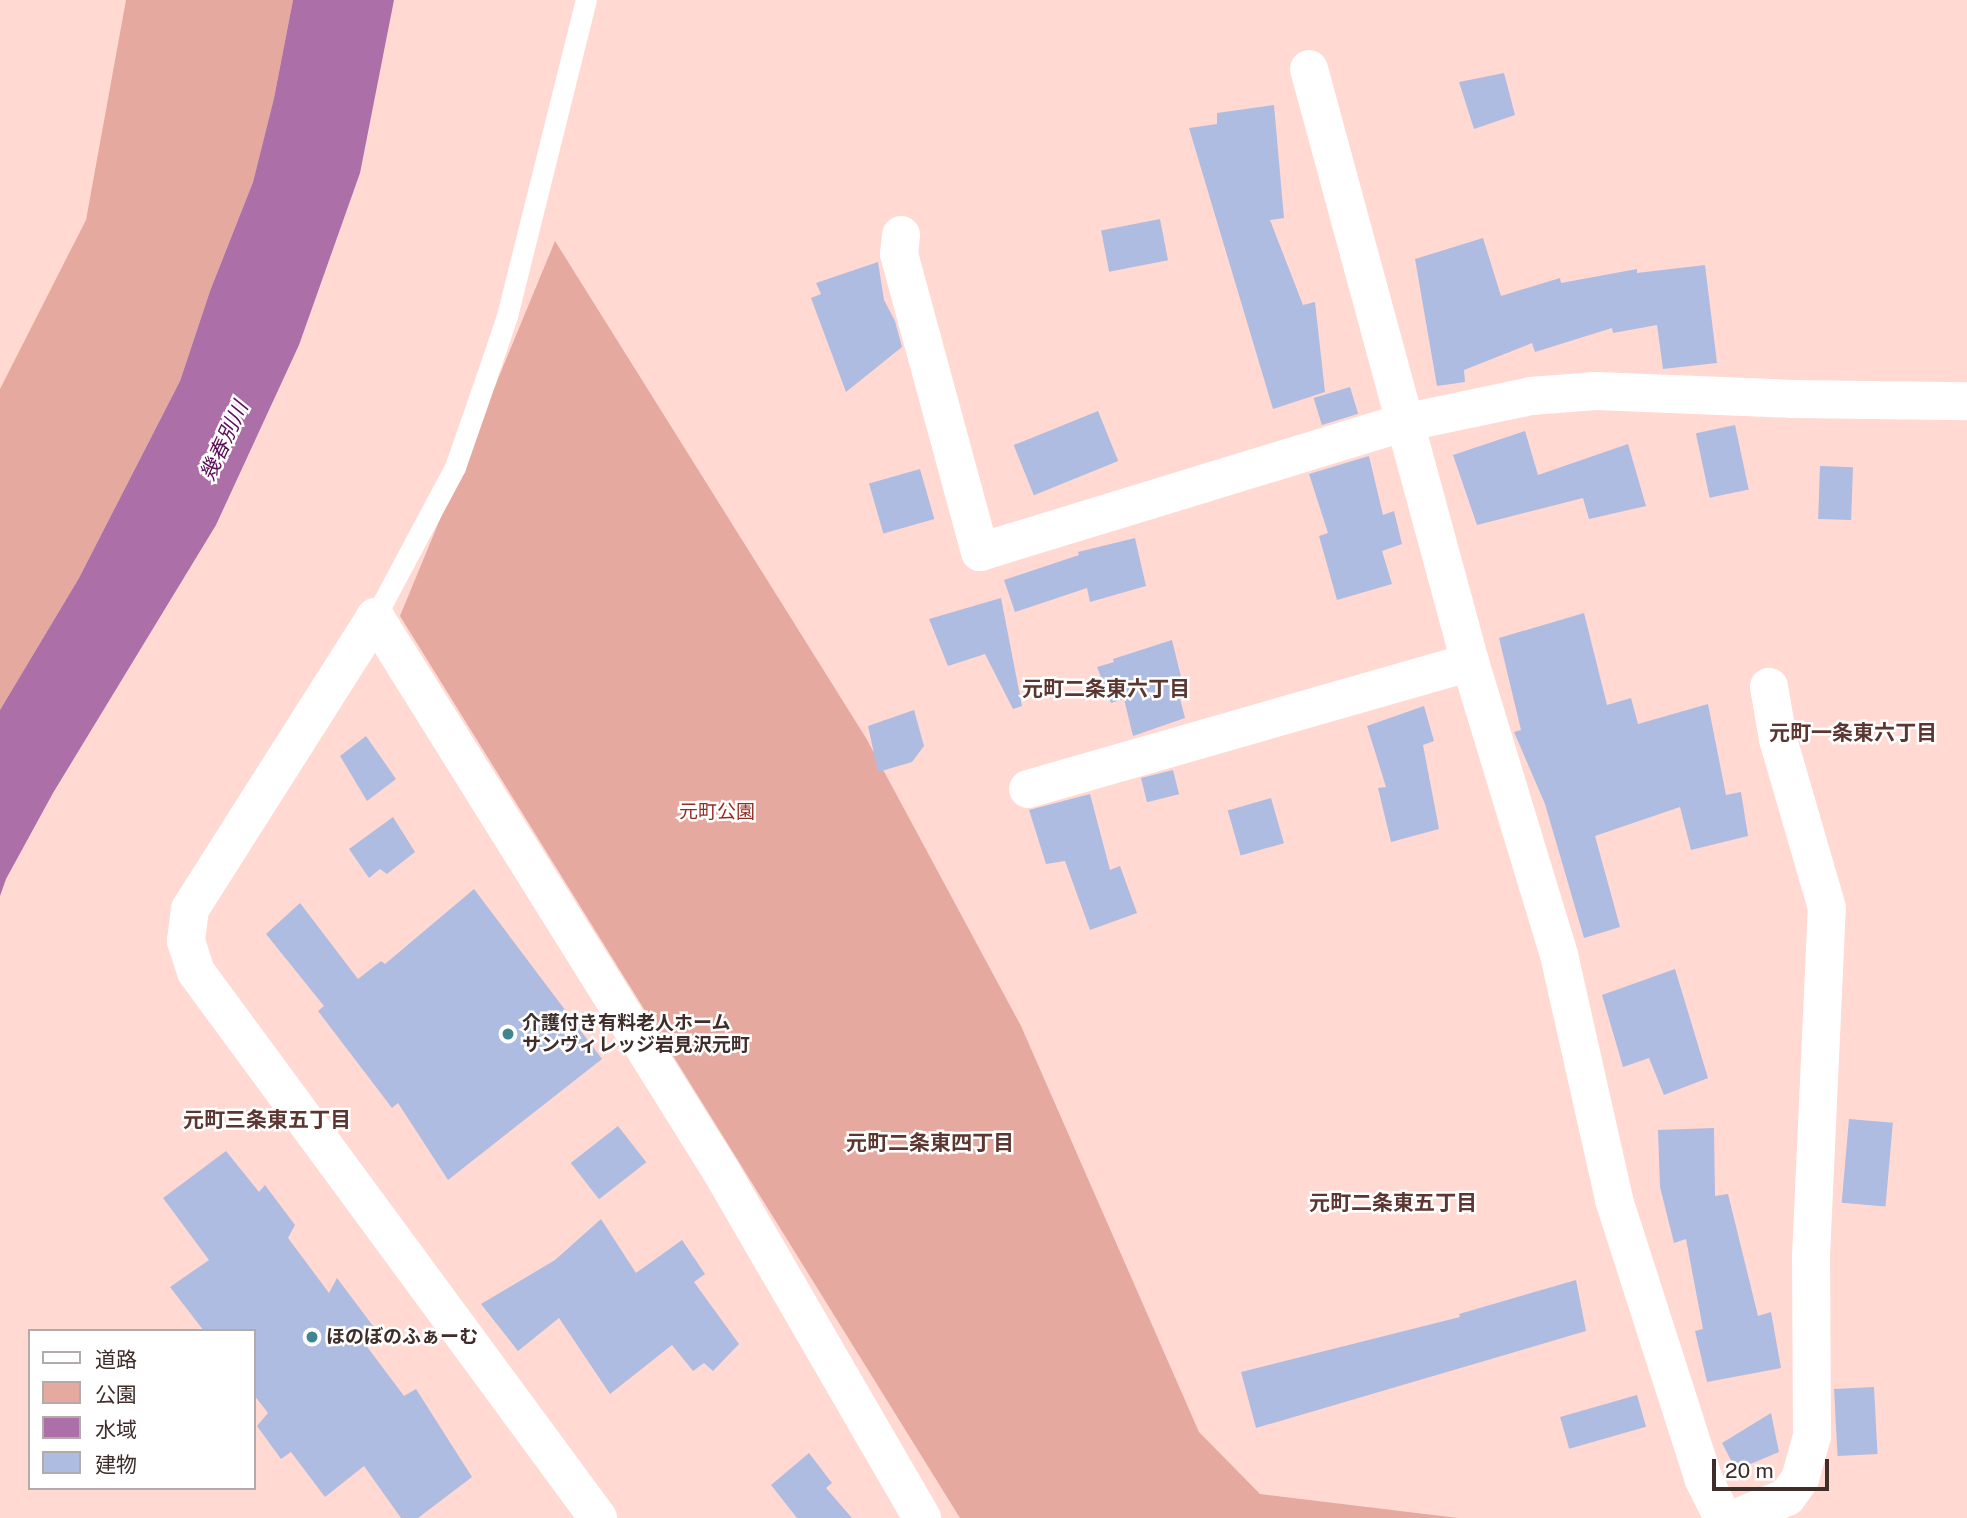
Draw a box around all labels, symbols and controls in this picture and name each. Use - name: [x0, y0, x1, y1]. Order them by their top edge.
- water label: 幾春別川: [195, 398, 253, 484]
- district label: 元町二条東六丁目: [1022, 676, 1190, 702]
- district label: 元町一条東六丁目: [1769, 720, 1937, 746]
- park label: 元町公園: [679, 801, 755, 823]
- place label: 介護付き有料老人ホーム サンヴィレッジ岩見沢元町: [522, 1012, 750, 1056]
- marker: 介護付き有料老人ホーム サンヴィレッジ岩見沢元町: [500, 1026, 516, 1042]
- district label: 元町三条東五丁目: [183, 1107, 351, 1133]
- district label: 元町二条東四丁目: [846, 1130, 1014, 1156]
- district label: 元町二条東五丁目: [1309, 1190, 1477, 1216]
- place label: ほのぼのふぁーむ: [326, 1326, 478, 1348]
- legend: [28, 1329, 256, 1490]
- marker: ほのぼのふぁーむ: [304, 1329, 320, 1345]
- text: 道路: [95, 1347, 137, 1372]
- text: 公園: [95, 1382, 137, 1407]
- text: 水域: [95, 1417, 137, 1442]
- scale bar: [1715, 1444, 1832, 1488]
- text: 建物: [95, 1452, 137, 1477]
- text: 20 m: [1725, 1458, 1774, 1483]

